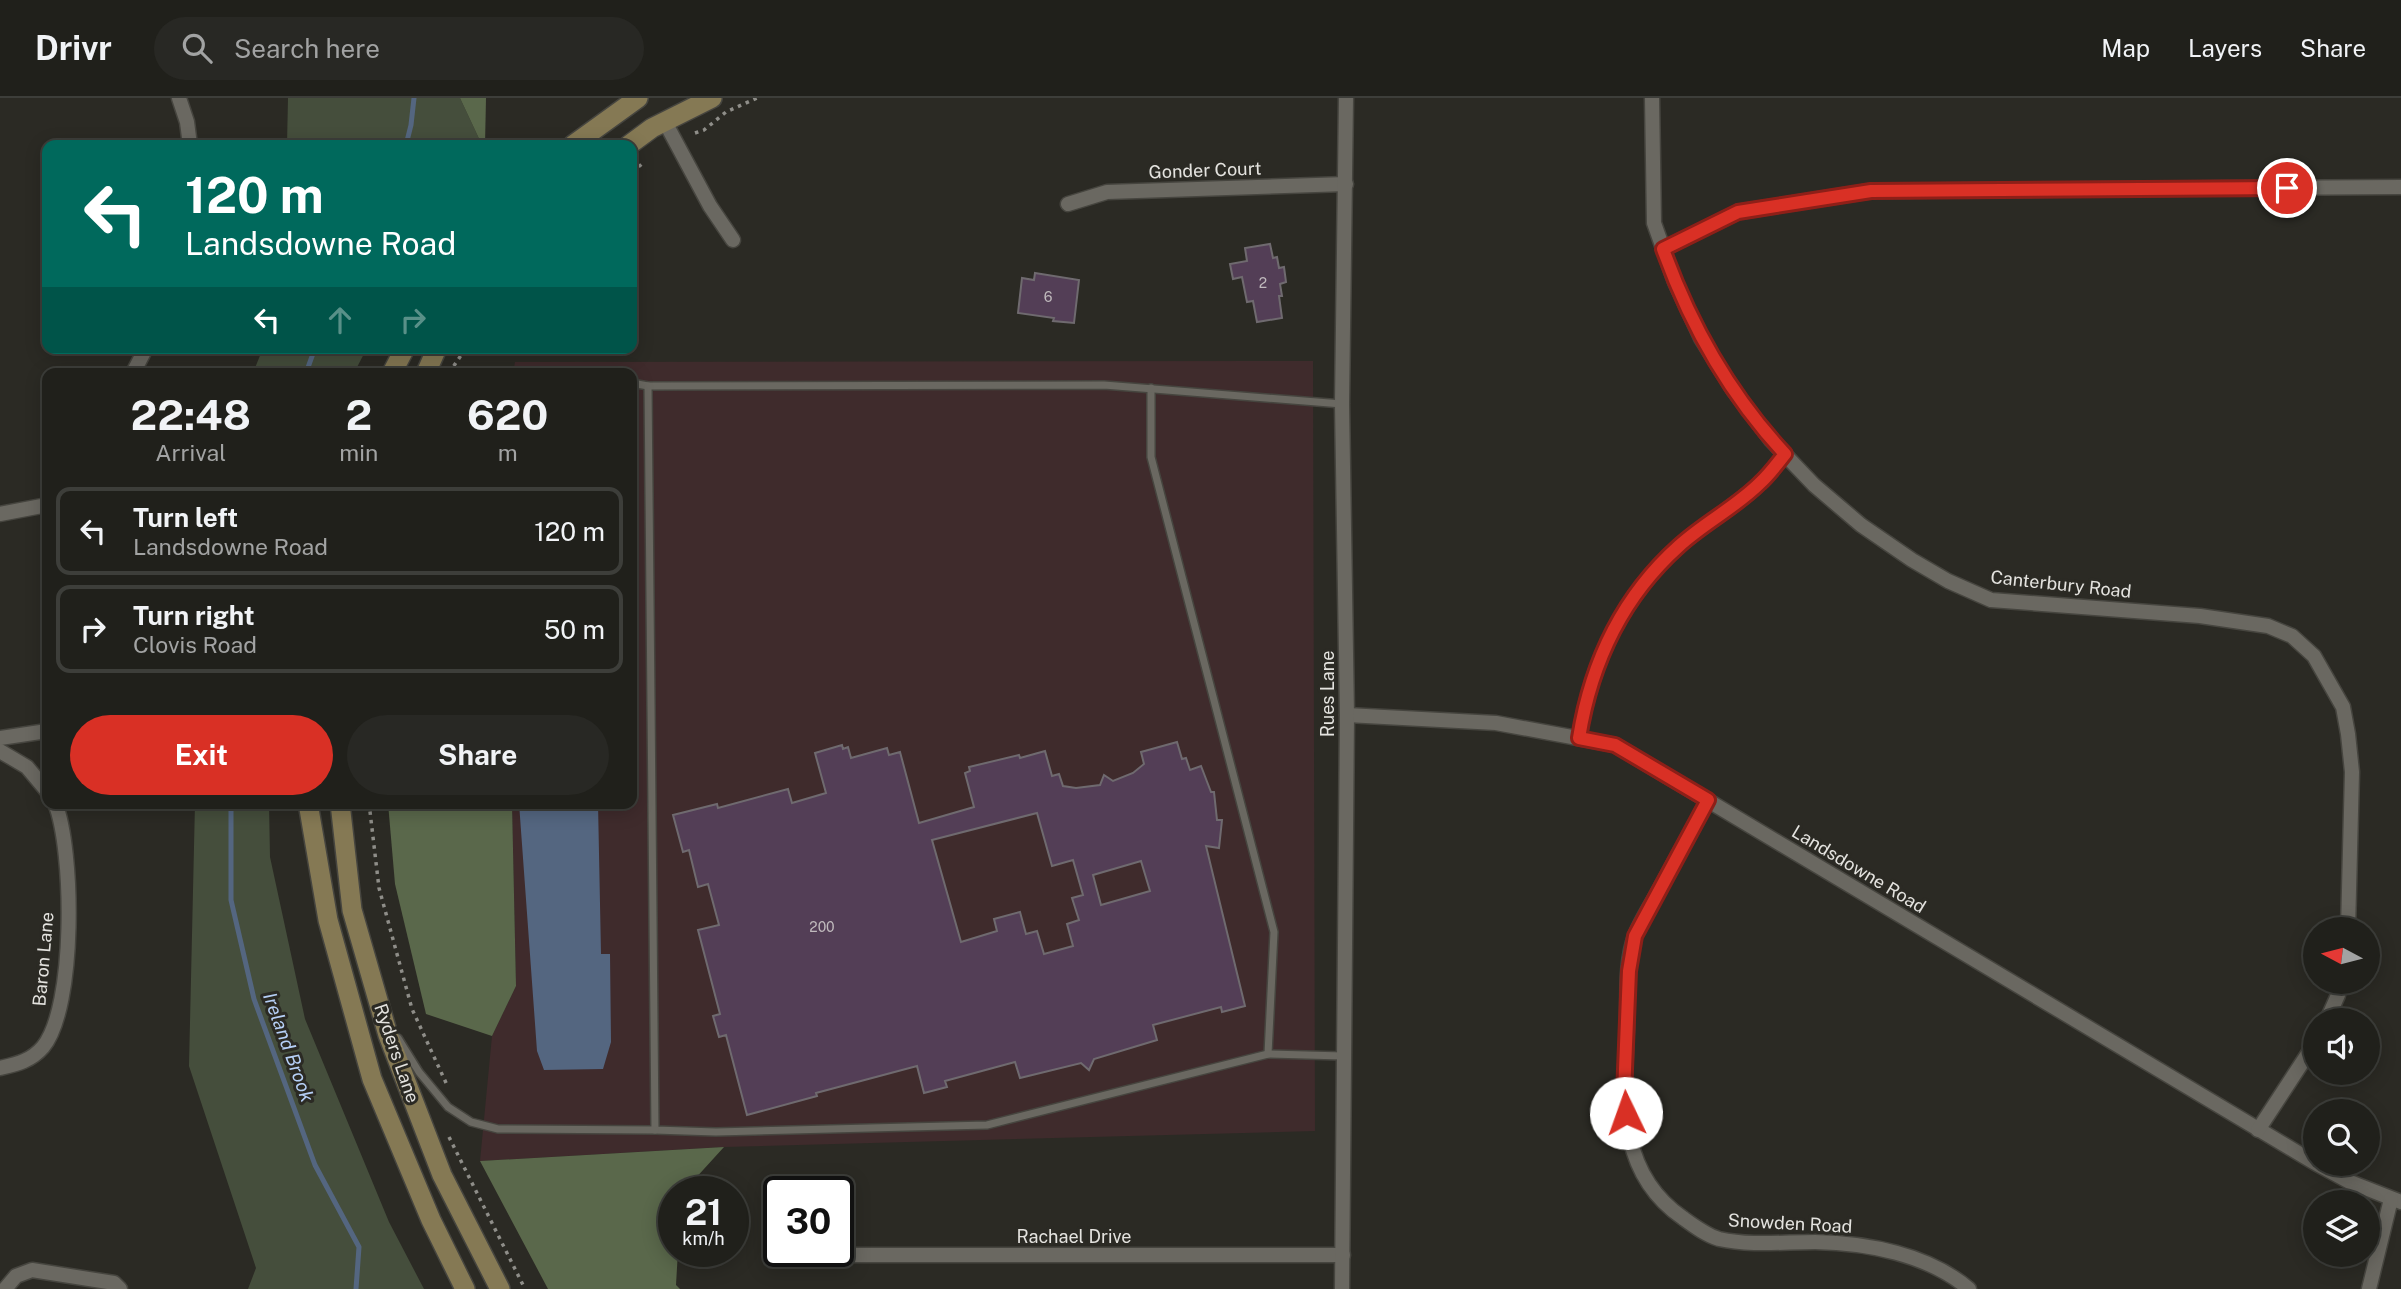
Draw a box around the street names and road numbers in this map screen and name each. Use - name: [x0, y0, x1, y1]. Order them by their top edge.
- street label: Gonder Court: [1148, 158, 1262, 182]
- street label: Canterbury Road: [1990, 566, 2132, 602]
- street label: Rues Lane: [1317, 651, 1338, 737]
- street label: Landsdowne Road: [1788, 821, 1930, 917]
- street label: Baron Lane: [28, 911, 58, 1007]
- street label: Ryders Lane: [370, 1001, 424, 1105]
- street label: Snowden Road: [1727, 1209, 1853, 1237]
- street label: Rachael Drive: [1016, 1226, 1132, 1247]

